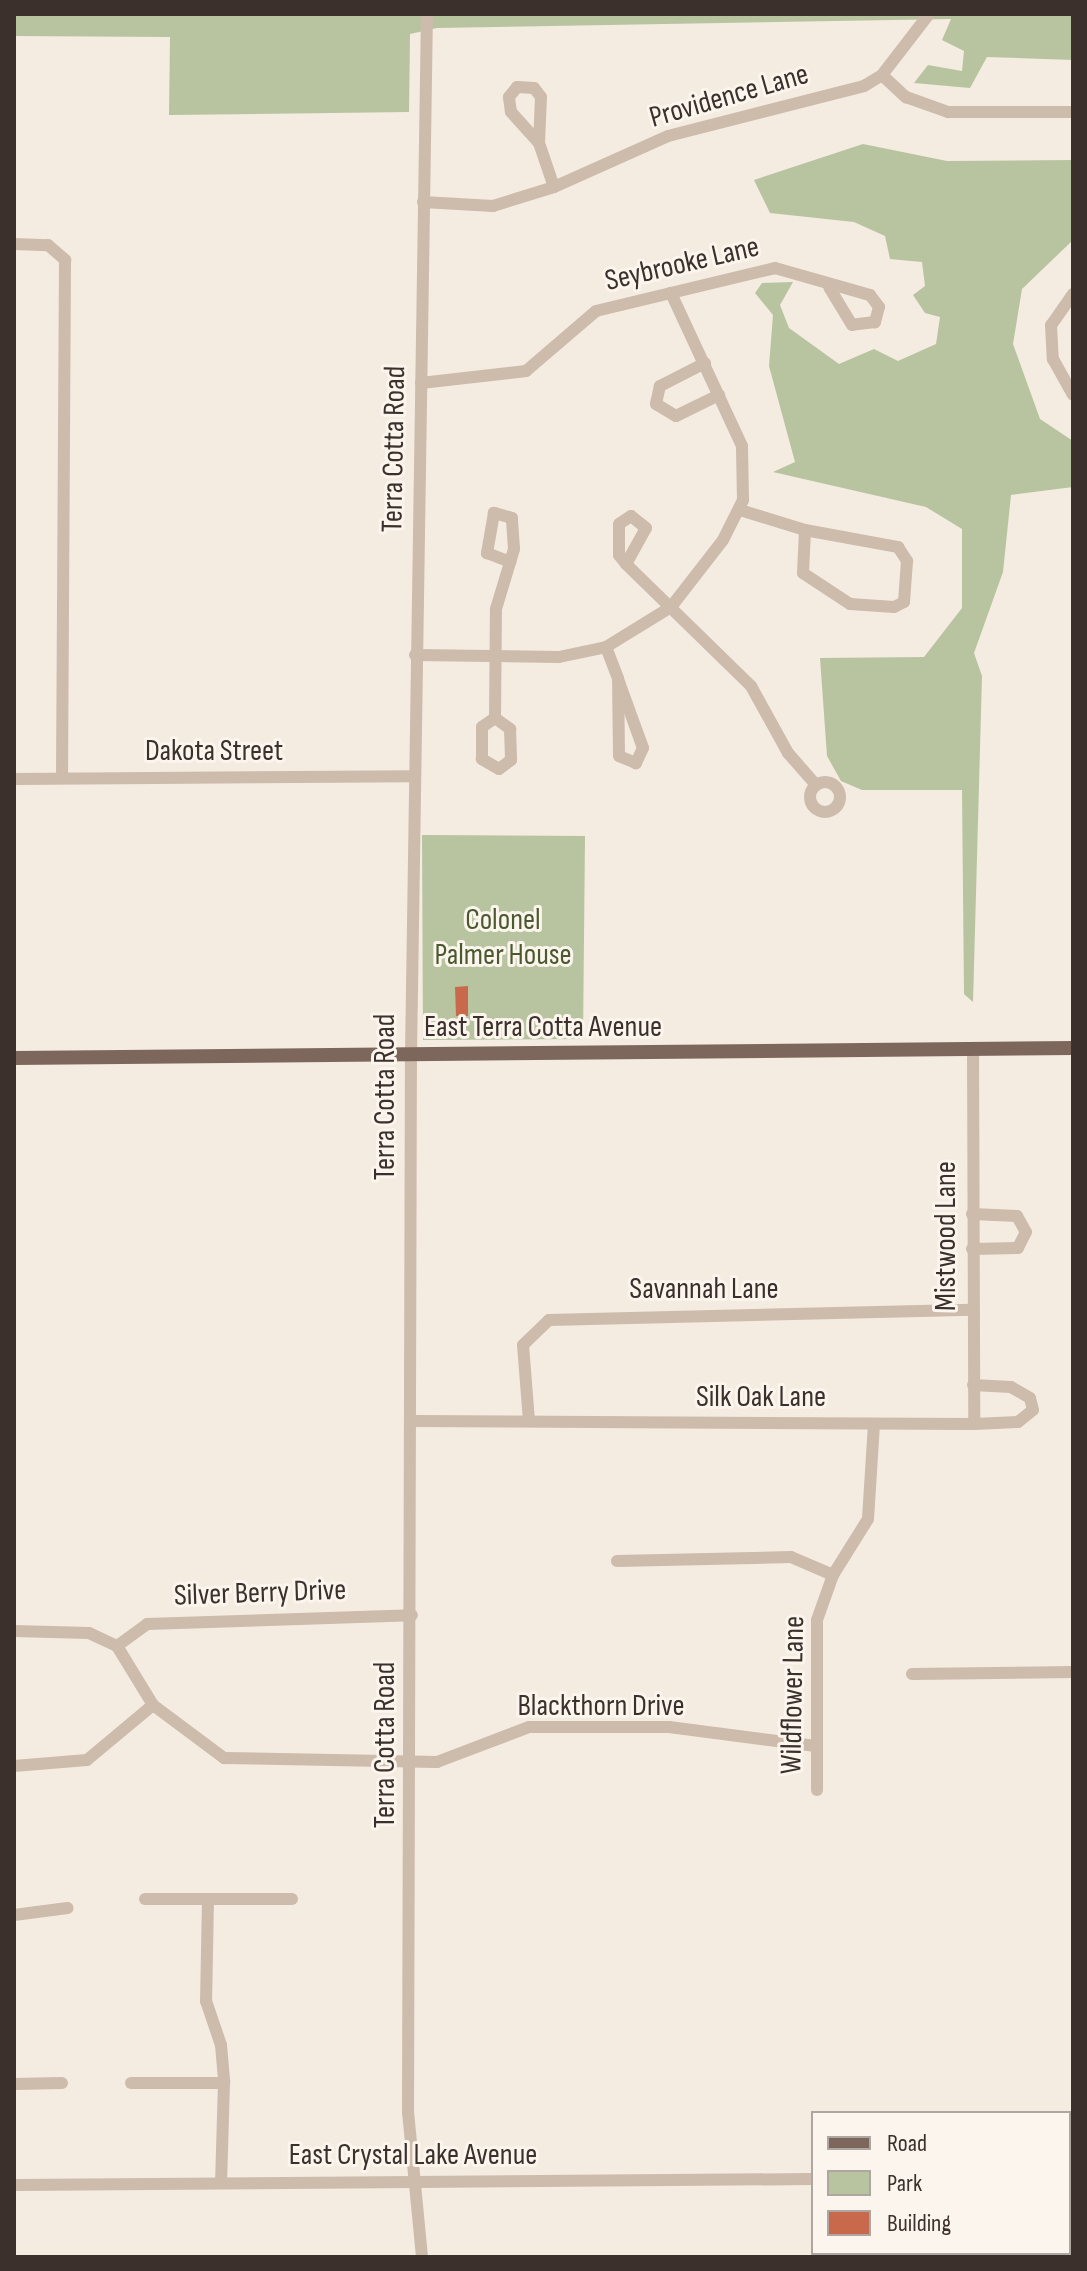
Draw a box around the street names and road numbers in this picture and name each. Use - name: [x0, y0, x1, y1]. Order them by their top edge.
- street label: Providence Lane: [645, 56, 813, 136]
- street label: Seybrooke Lane: [601, 229, 763, 299]
- street label: Terra Cotta Road: [375, 365, 413, 533]
- street label: Dakota Street: [145, 733, 283, 769]
- street label: East Terra Cotta Avenue: [424, 1009, 662, 1045]
- street label: Terra Cotta Road: [367, 1014, 403, 1180]
- street label: Mistwood Lane: [928, 1161, 964, 1311]
- street label: Savannah Lane: [629, 1271, 779, 1307]
- street label: Silk Oak Lane: [696, 1379, 826, 1415]
- street label: Silver Berry Drive: [173, 1572, 347, 1614]
- street label: Wildflower Lane: [774, 1616, 812, 1774]
- street label: Terra Cotta Road: [367, 1662, 403, 1828]
- street label: Blackthorn Drive: [517, 1688, 685, 1724]
- street label: East Crystal Lake Avenue: [289, 2137, 537, 2173]

